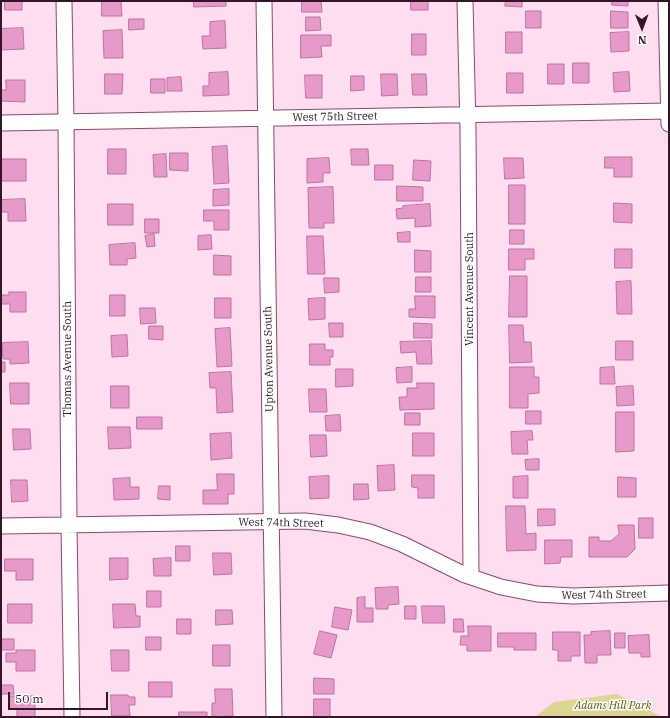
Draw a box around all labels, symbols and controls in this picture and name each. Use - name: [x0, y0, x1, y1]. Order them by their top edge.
- north arrow: [622, 8, 662, 48]
- text: N: [638, 33, 647, 47]
- street label: West 75th Street: [292, 110, 378, 124]
- street label: Vincent Avenue South: [463, 232, 477, 346]
- street label: Thomas Avenue South: [61, 301, 75, 417]
- street label: Upton Avenue South: [261, 306, 277, 412]
- street label: West 74th Street: [238, 516, 324, 530]
- street label: West 74th Street: [561, 588, 647, 602]
- scale bar: [10, 684, 110, 710]
- text: 50 m: [15, 691, 44, 706]
- park label: Adams Hill Park: [574, 699, 652, 713]

